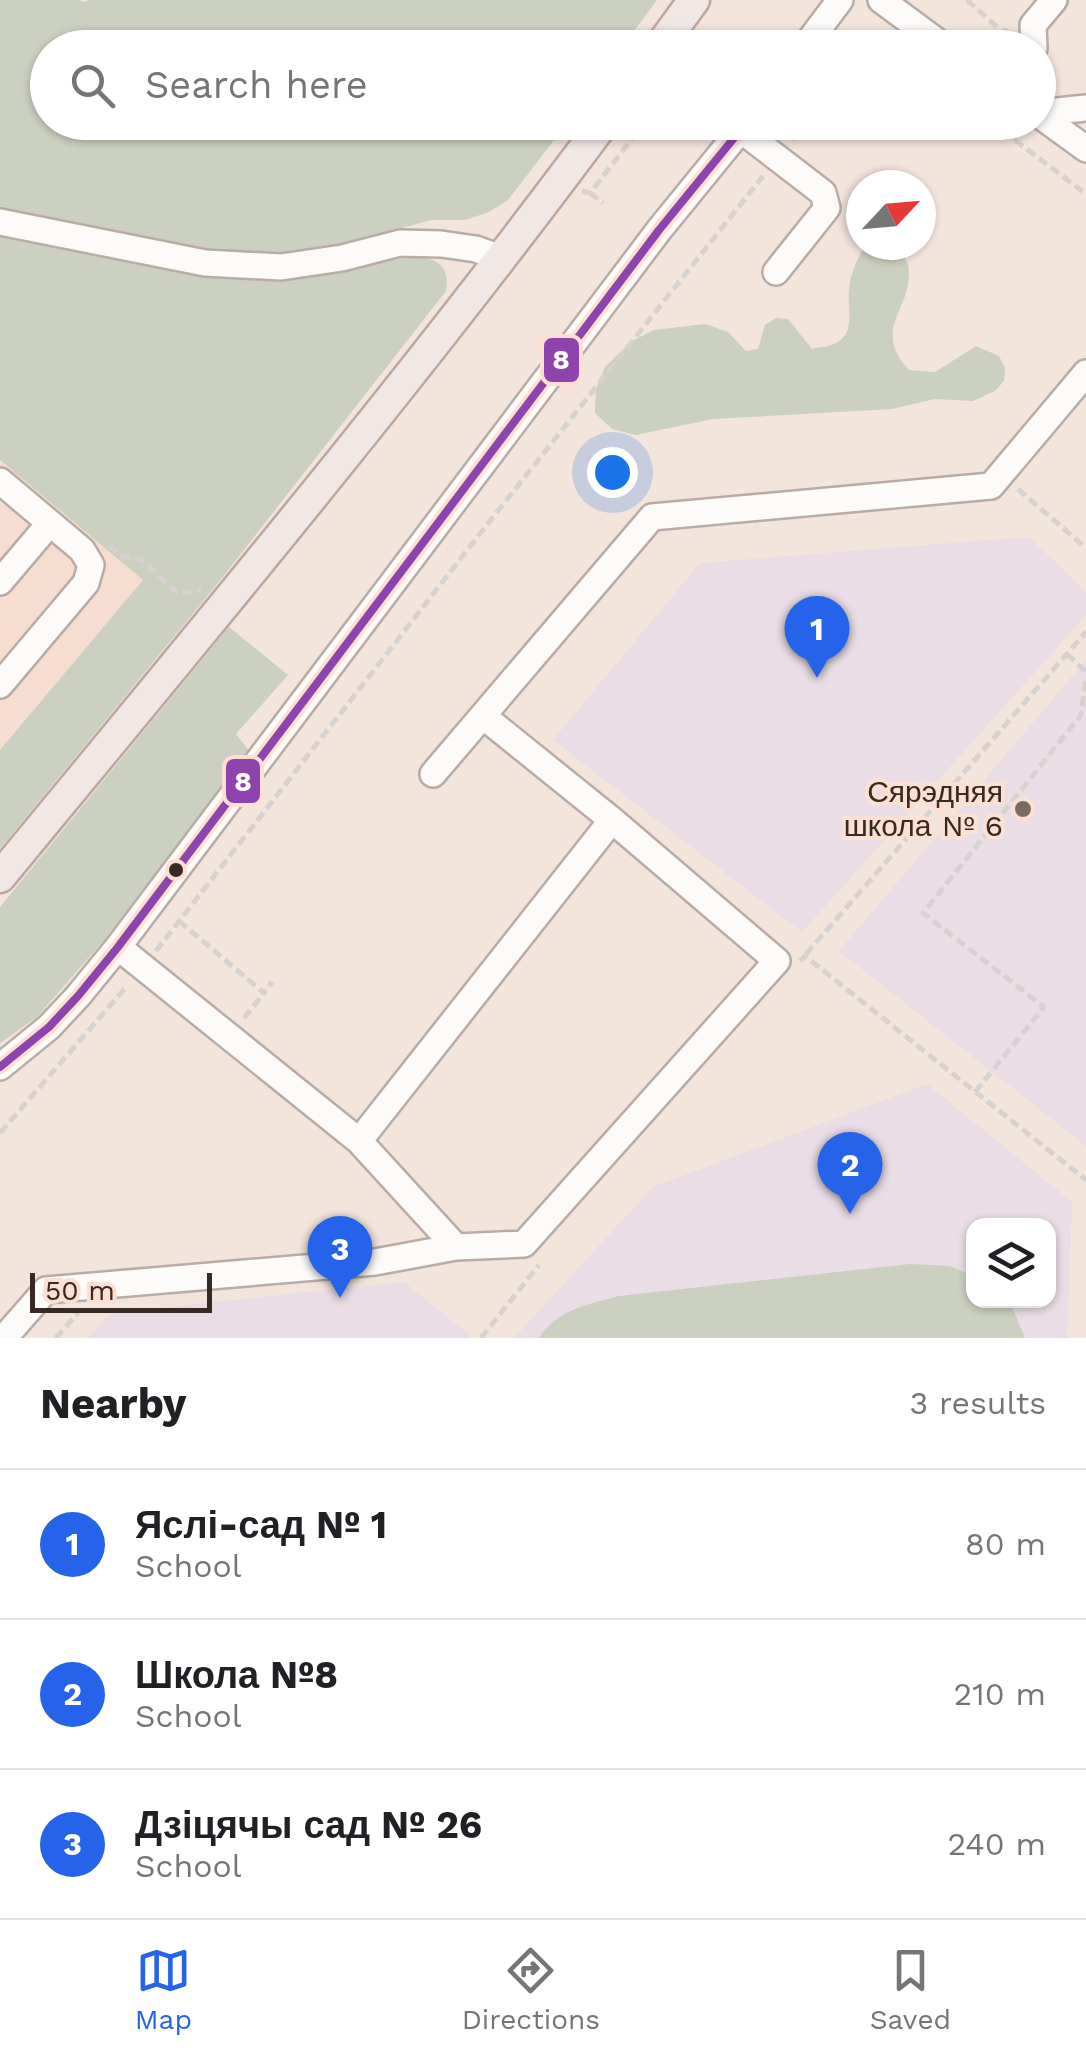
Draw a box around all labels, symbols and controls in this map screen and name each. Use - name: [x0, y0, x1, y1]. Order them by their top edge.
- search box: [30, 30, 1056, 140]
- icon: search: [65, 58, 120, 113]
- text: Search here: [145, 63, 368, 107]
- north arrow: [846, 170, 936, 260]
- line badge: 8: [542, 336, 581, 384]
- text: 8: [552, 343, 570, 376]
- your location: [587, 447, 638, 498]
- pin: 1: [784, 596, 850, 678]
- line badge: 8: [224, 757, 262, 805]
- text: 8: [234, 765, 252, 798]
- place label: Сярэдняя школа № 6: [844, 774, 1003, 843]
- marker: Сярэдняя школа № 6: [1012, 798, 1034, 820]
- unlabelled marker: [166, 860, 186, 880]
- pin: 2: [818, 1132, 882, 1214]
- pin: 3: [308, 1216, 372, 1298]
- map controls: [966, 1218, 1056, 1308]
- button: layers: [966, 1218, 1056, 1308]
- scale bar: [30, 1268, 212, 1312]
- text: 50 m: [45, 1274, 115, 1307]
- text: Nearby: [40, 1379, 187, 1428]
- text: 3 results: [909, 1384, 1046, 1422]
- text: Яслі-сад № 1: [135, 1503, 387, 1547]
- text: 1: [66, 1525, 79, 1563]
- text: 80 m: [965, 1525, 1046, 1563]
- text: School: [135, 1547, 241, 1585]
- text: Школа №8: [135, 1653, 338, 1697]
- text: 2: [63, 1675, 82, 1713]
- text: 210 m: [954, 1675, 1046, 1713]
- text: School: [135, 1697, 241, 1735]
- text: Дзіцячы сад № 26: [135, 1803, 482, 1847]
- text: 3: [63, 1825, 82, 1863]
- text: 240 m: [947, 1825, 1046, 1863]
- text: School: [135, 1847, 241, 1885]
- tab: Map: [135, 1943, 192, 2036]
- tab: Directions: [462, 1943, 600, 2036]
- tab: Saved: [870, 1943, 951, 2036]

